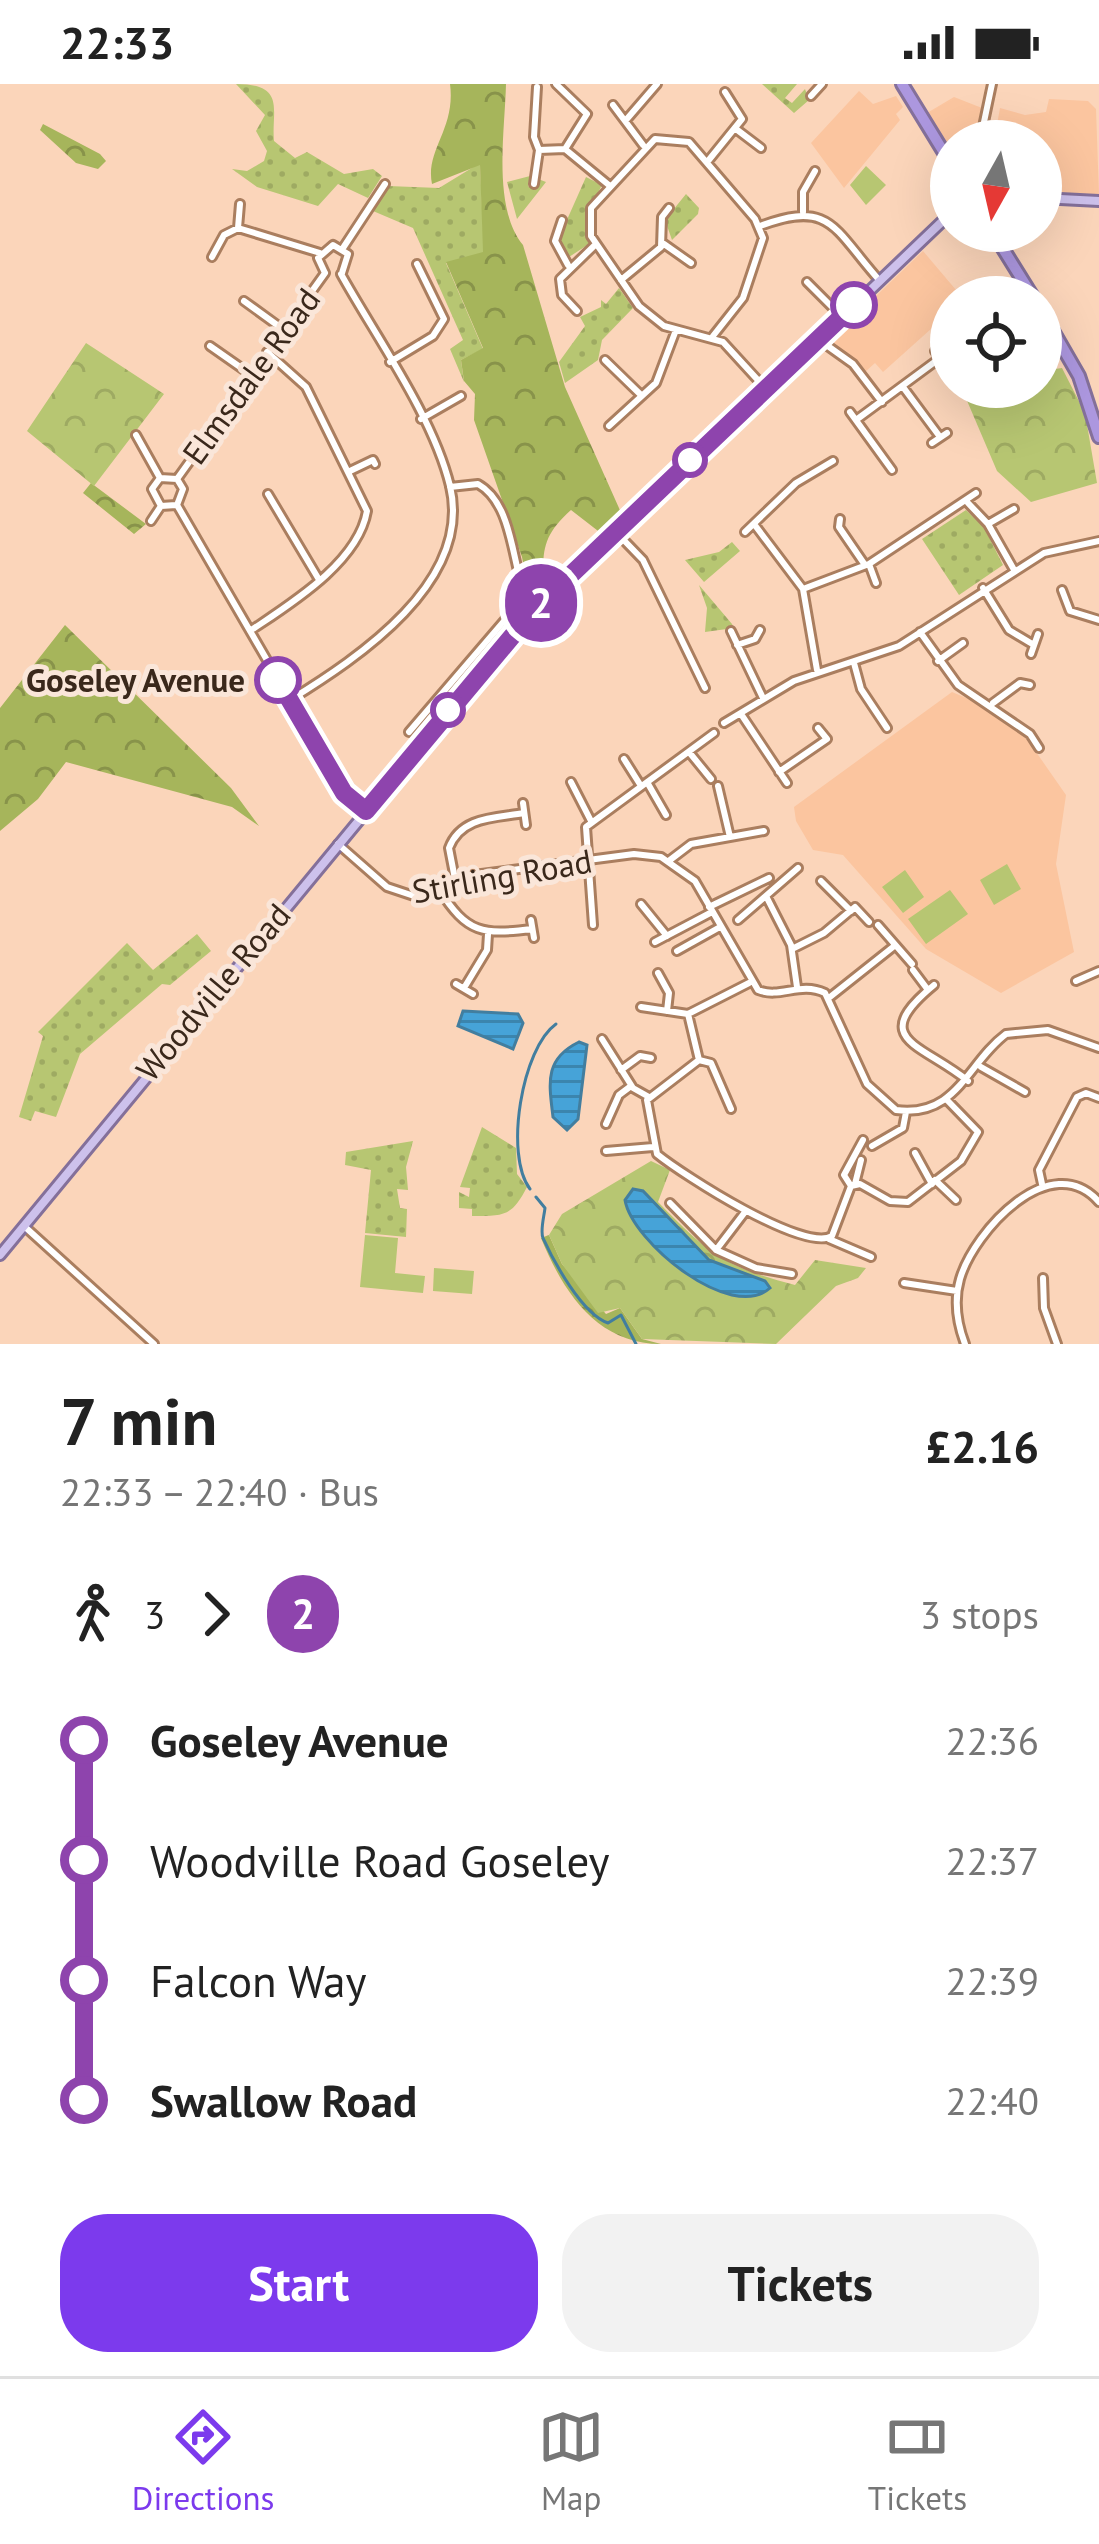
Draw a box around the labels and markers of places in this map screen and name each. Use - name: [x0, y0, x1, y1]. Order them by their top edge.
- unlabelled marker: [832, 283, 876, 327]
- unlabelled marker: [674, 444, 706, 476]
- place label: Goseley Avenue: [26, 658, 245, 701]
- marker: Goseley Avenue: [256, 658, 300, 702]
- unlabelled marker: [432, 694, 464, 726]

